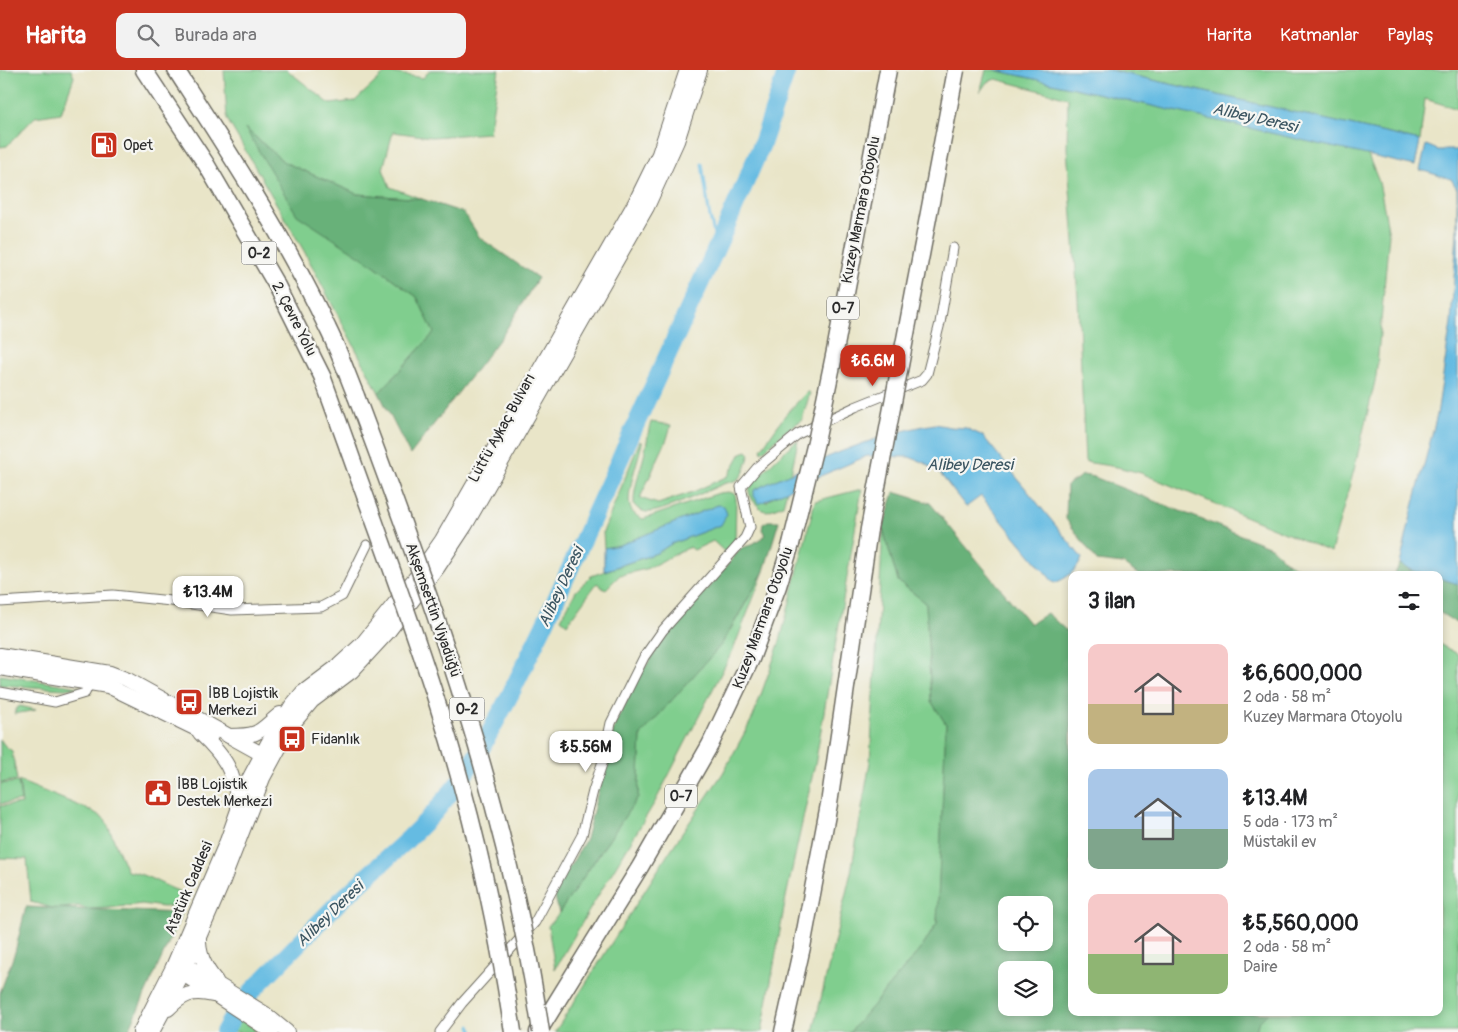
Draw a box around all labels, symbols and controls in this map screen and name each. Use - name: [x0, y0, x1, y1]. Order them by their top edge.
- search box: [116, 13, 466, 58]
- text: Harita: [25, 21, 86, 50]
- icon: search: [134, 21, 162, 49]
- text: Burada ara: [174, 23, 257, 47]
- text: Harita: [1206, 24, 1252, 47]
- text: Katmanlar: [1280, 24, 1359, 47]
- text: Paylaş: [1387, 24, 1433, 47]
- water label: Alibey Deresi: [1211, 99, 1301, 138]
- fuel station icon: Opet: [89, 130, 119, 160]
- street label: Kuzey Marmara Otoyolu: [837, 135, 885, 285]
- place label: Opet: [123, 136, 154, 155]
- road number: O-2: [242, 242, 276, 264]
- street label: 2. Çevre Yolu: [267, 279, 321, 359]
- road number: O-7: [827, 297, 859, 320]
- pin: ₺6.6M: [838, 344, 908, 387]
- text: ₺6.6M: [851, 351, 895, 371]
- street label: Lütfü Aykaç Bulvarı: [464, 370, 540, 486]
- water label: Alibey Deresi: [927, 455, 1015, 475]
- street label: Akşemsettin Viyadüğü: [401, 540, 465, 680]
- water label: Alibey Deresi: [534, 542, 589, 630]
- street label: Kuzey Marmara Otoyolu: [728, 544, 798, 692]
- pin: ₺13.4M: [167, 576, 249, 618]
- text: ₺13.4M: [183, 582, 233, 602]
- icon: filters: [1395, 587, 1423, 615]
- text: 3 ilan: [1088, 588, 1135, 615]
- text: ₺6,600,000: [1243, 660, 1362, 687]
- icon: home: [1128, 664, 1188, 724]
- place label: İBB Lojistik Merkezi: [208, 684, 279, 720]
- bus stop icon: İBB Lojistik Merkezi: [174, 687, 204, 717]
- text: 2 oda · 58 m²: [1243, 687, 1331, 707]
- road number: O-2: [450, 698, 484, 720]
- text: Kuzey Marmara Otoyolu: [1243, 707, 1403, 727]
- bus stop icon: Fidanlık: [277, 724, 307, 754]
- place label: Fidanlık: [311, 730, 360, 749]
- pin: ₺5.56M: [545, 730, 627, 773]
- text: ₺5.56M: [560, 737, 612, 757]
- place label: İBB Lojistik Destek Merkezi: [177, 775, 272, 811]
- public building icon: İBB Lojistik Destek Merkezi: [143, 778, 173, 808]
- road number: O-7: [665, 784, 697, 808]
- text: ₺13.4M: [1243, 785, 1307, 812]
- icon: home: [1128, 789, 1188, 849]
- text: 5 oda · 173 m²: [1243, 812, 1338, 832]
- text: Müstakil ev: [1243, 832, 1317, 852]
- street label: Atatürk Caddesi: [161, 838, 217, 938]
- water label: Alibey Deresi: [292, 875, 370, 951]
- map controls: [998, 896, 1053, 1016]
- button: locate: [998, 896, 1053, 951]
- text: ₺5,560,000: [1243, 910, 1359, 937]
- icon: home: [1128, 914, 1188, 974]
- text: 2 oda · 58 m²: [1243, 937, 1331, 957]
- text: Daire: [1243, 957, 1277, 977]
- button: layers: [998, 961, 1053, 1016]

